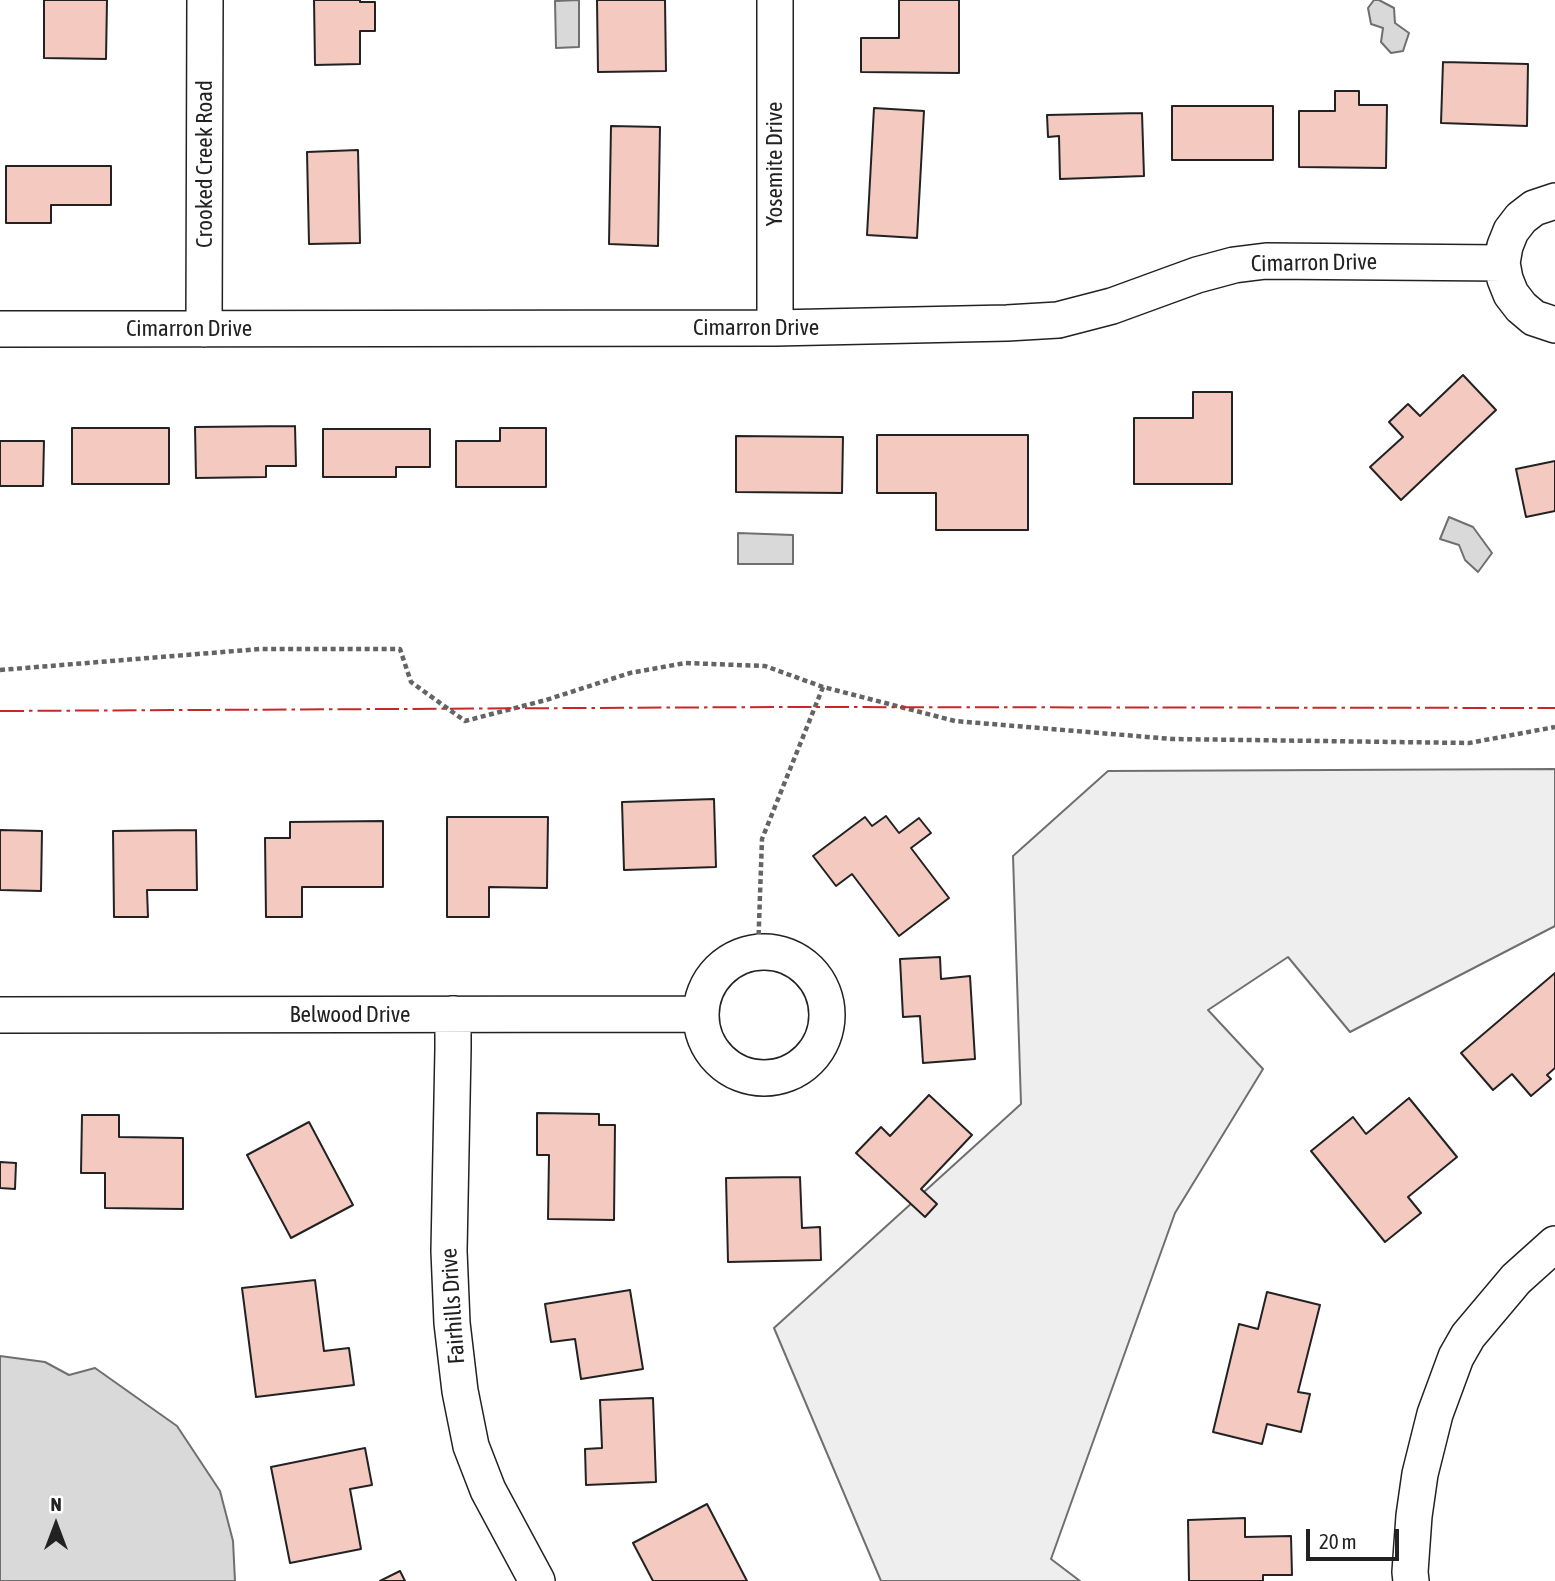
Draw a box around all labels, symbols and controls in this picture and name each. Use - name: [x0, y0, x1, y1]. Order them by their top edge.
- street label: Crooked Creek Road: [191, 80, 219, 248]
- street label: Yosemite Drive: [761, 102, 789, 226]
- street label: Cimarron Drive: [1251, 248, 1377, 278]
- street label: Cimarron Drive: [693, 314, 819, 342]
- street label: Cimarron Drive: [126, 315, 252, 343]
- street label: Belwood Drive: [289, 1001, 411, 1029]
- street label: Fairhills Drive: [435, 1247, 471, 1365]
- north arrow: [21, 1490, 91, 1560]
- text: N: [50, 1493, 62, 1515]
- scale bar: [1310, 1514, 1403, 1558]
- text: 20 m: [1319, 1529, 1357, 1553]

